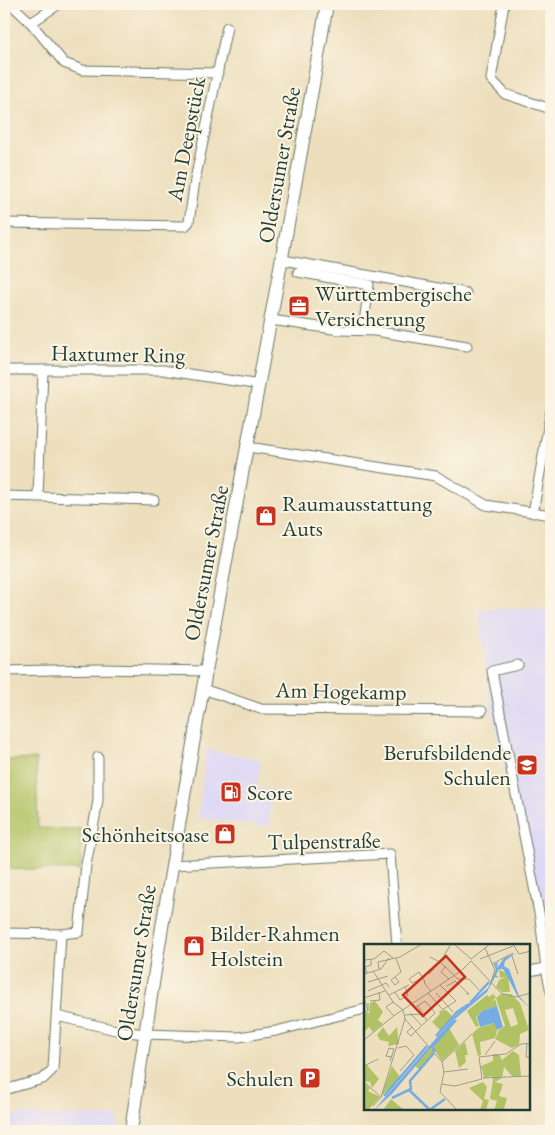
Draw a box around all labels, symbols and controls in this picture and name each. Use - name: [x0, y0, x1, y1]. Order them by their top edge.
- street label: Am Deepstück: [159, 73, 212, 205]
- street label: Oldersumer Straße: [251, 84, 307, 245]
- place label: Württembergische Versicherung: [315, 279, 472, 333]
- office icon: Württembergische Versicherung: [287, 294, 311, 318]
- street label: Haxtumer Ring: [51, 338, 186, 370]
- street label: Oldersumer Straße: [177, 482, 235, 643]
- place label: Raumausstattung Auts: [281, 489, 432, 543]
- shop icon: Raumausstattung Auts: [254, 504, 278, 528]
- street label: Am Hogekamp: [274, 675, 407, 707]
- place label: Berufsbildende Schulen: [383, 738, 511, 792]
- school or university icon: Berufsbildende Schulen: [515, 753, 539, 777]
- place label: Score: [247, 778, 293, 807]
- fuel station icon: Score: [219, 780, 243, 804]
- place label: Schönheitsoase: [82, 820, 209, 849]
- shop icon: Schönheitsoase: [213, 822, 237, 846]
- street label: Tulpenstraße: [267, 826, 381, 856]
- street label: Oldersumer Straße: [109, 882, 163, 1043]
- place label: Bilder-Rahmen Holstein: [210, 919, 340, 973]
- shop icon: Bilder-Rahmen Holstein: [182, 934, 206, 958]
- inset map: [364, 944, 530, 1110]
- place label: Schulen: [226, 1064, 294, 1093]
- parking icon: Schulen: [298, 1066, 322, 1090]

